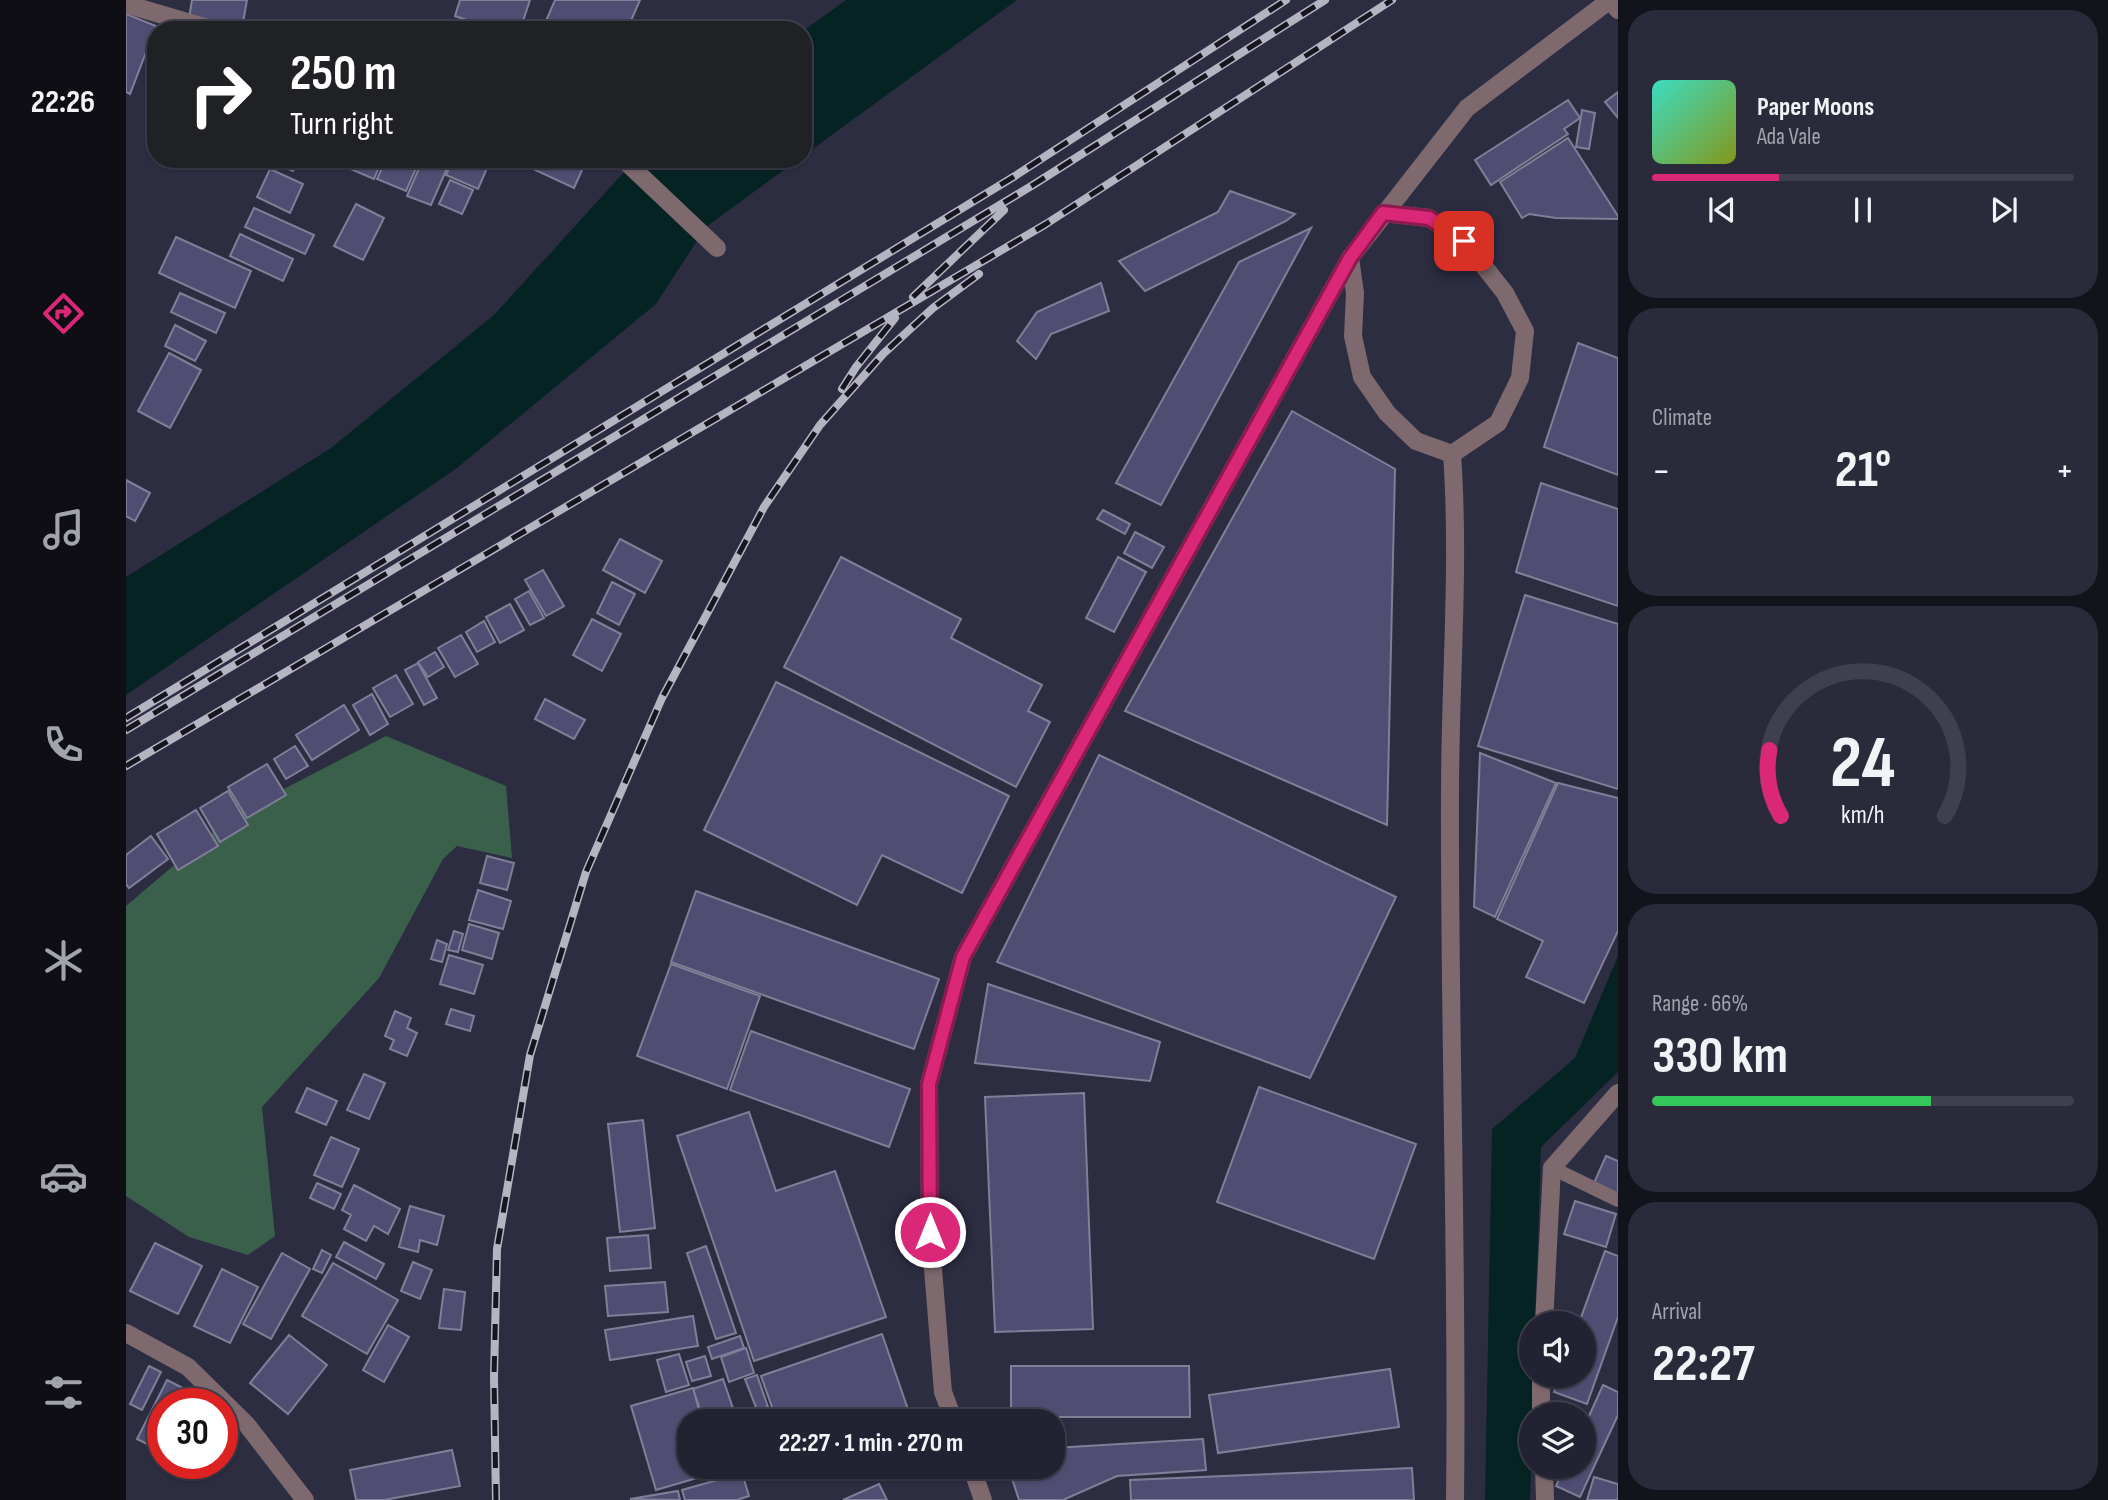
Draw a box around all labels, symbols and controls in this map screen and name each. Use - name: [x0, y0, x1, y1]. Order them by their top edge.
- text: 250 m: [290, 45, 396, 104]
- icon: right: [175, 49, 266, 140]
- text: 22:26: [31, 83, 95, 122]
- text: Paper Moons: [1757, 92, 1874, 123]
- text: Turn right: [290, 105, 394, 144]
- text: Ada Vale: [1757, 123, 1821, 151]
- icon: previous: [1703, 191, 1741, 229]
- icon: pause: [1844, 191, 1882, 229]
- icon: next: [1985, 191, 2023, 229]
- pin: [1434, 211, 1494, 271]
- icon: arrive: [1445, 222, 1483, 260]
- icon: directions: [39, 289, 88, 338]
- text: Climate: [1652, 404, 1712, 432]
- text: 21°: [1835, 439, 1891, 502]
- text: −: [1652, 449, 1671, 494]
- text: +: [2055, 449, 2074, 494]
- icon: music: [39, 505, 88, 554]
- icon: phone: [39, 720, 88, 769]
- text: 24: [1830, 720, 1896, 808]
- text: km/h: [1841, 800, 1885, 831]
- icon: climate: [39, 936, 88, 985]
- text: Range · 66%: [1652, 990, 1748, 1018]
- text: 330 km: [1652, 1025, 1788, 1088]
- icon: car: [39, 1152, 88, 1201]
- position arrow: [893, 1195, 967, 1269]
- text: Arrival: [1652, 1298, 1701, 1326]
- map controls: [1519, 1311, 1596, 1479]
- button: sound: [1519, 1311, 1596, 1388]
- text: 22:27: [1652, 1333, 1755, 1396]
- icon: filters: [39, 1368, 88, 1417]
- speed limit sign: 30: [147, 1388, 238, 1479]
- button: layers: [1519, 1402, 1596, 1479]
- text: 22:27 · 1 min · 270 m: [779, 1428, 963, 1459]

